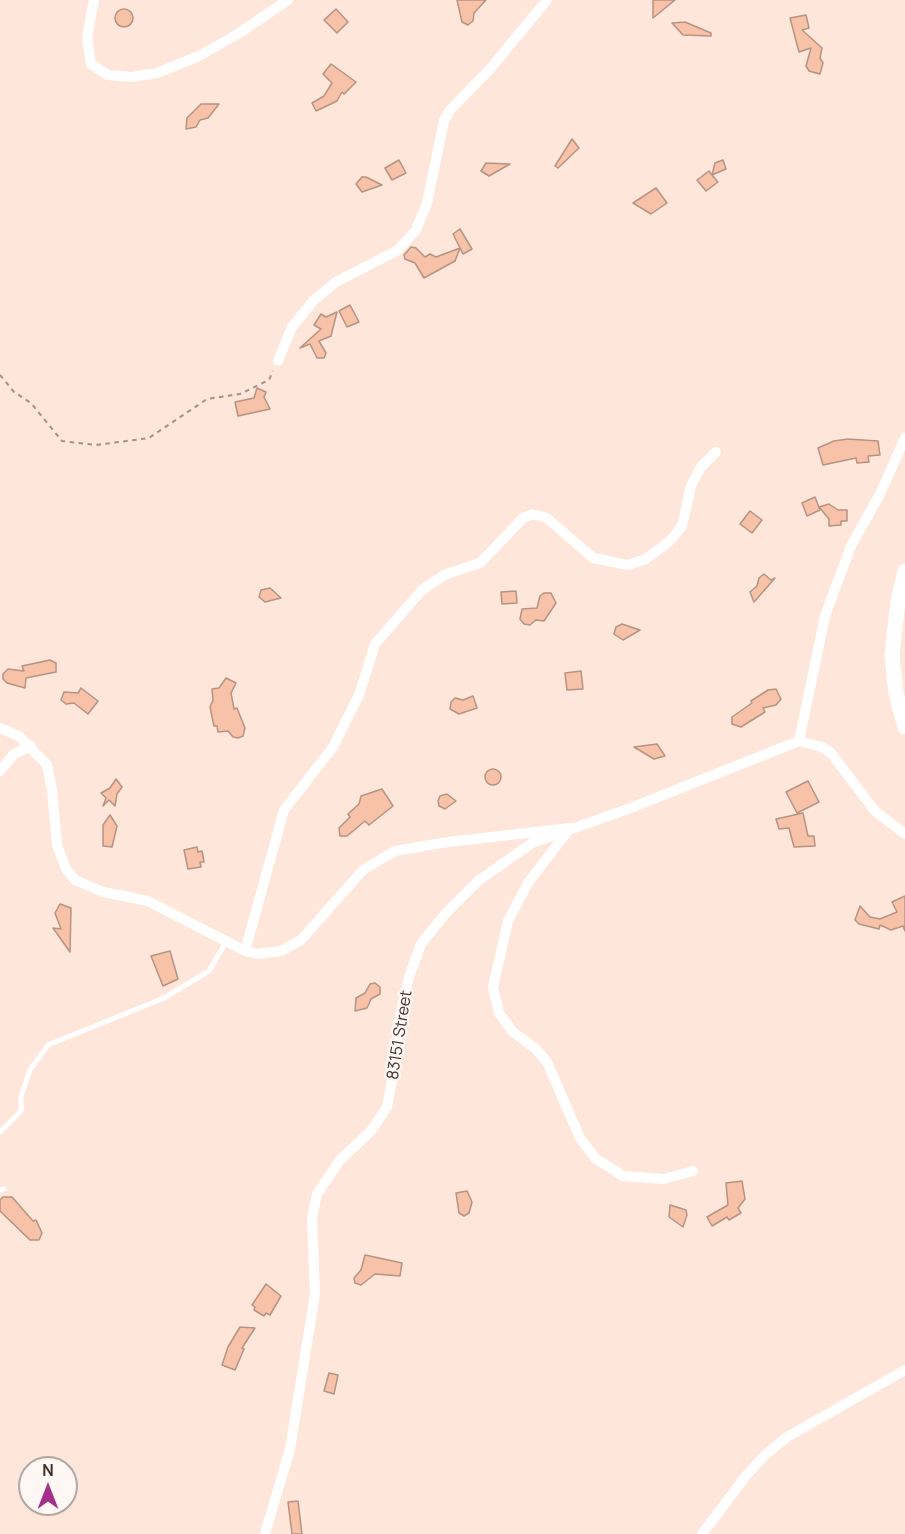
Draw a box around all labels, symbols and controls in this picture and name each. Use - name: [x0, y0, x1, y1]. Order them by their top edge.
- street label: 83151 Street: [383, 989, 417, 1081]
- north arrow: [18, 1456, 78, 1516]
- text: N: [42, 1459, 54, 1481]

